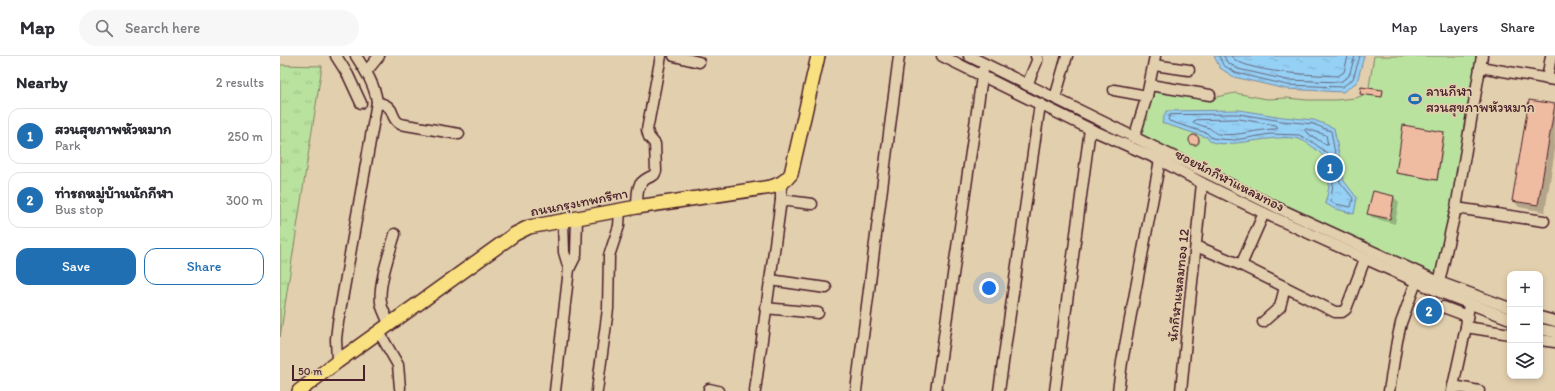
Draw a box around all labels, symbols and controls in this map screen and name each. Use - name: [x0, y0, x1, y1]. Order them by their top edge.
- search box: [79, 10, 359, 46]
- text: Map: [20, 16, 55, 39]
- icon: search: [93, 17, 115, 39]
- text: Search here: [125, 19, 200, 37]
- text: Map: [1392, 19, 1417, 36]
- text: Layers: [1439, 19, 1478, 36]
- text: Share: [1500, 19, 1535, 36]
- text: Nearby: [16, 72, 68, 92]
- text: 2 results: [216, 75, 264, 90]
- place label: ลานกีฬา สวนสุขภาพหัวหมาก: [1426, 83, 1535, 117]
- sports icon: ลานกีฬา สวนสุขภาพหัวหมาก: [1407, 91, 1423, 107]
- text: สวนสุขภาพหัวหมาก: [55, 120, 172, 138]
- text: 1: [27, 129, 33, 144]
- text: 250 m: [227, 129, 263, 144]
- text: Park: [55, 138, 81, 153]
- street label: ซอยนักกีฬาแหลมทอง: [1172, 146, 1287, 215]
- pin: 1: [1317, 153, 1343, 183]
- text: ท่ารถหมู่บ้านนักกีฬา: [55, 184, 173, 202]
- street label: ถนนกรุงเทพกรีฑา: [529, 185, 629, 221]
- text: 2: [27, 193, 33, 208]
- text: 300 m: [226, 193, 263, 208]
- text: Bus stop: [55, 202, 103, 217]
- street label: นักกีฬาแหลมทอง 12: [1164, 227, 1193, 342]
- button: Save: [16, 248, 136, 285]
- button: Share: [144, 248, 264, 285]
- map controls: [1507, 271, 1543, 379]
- button: +: [1507, 271, 1543, 307]
- your location: [979, 278, 999, 298]
- pin: 2: [1416, 296, 1442, 326]
- button: −: [1507, 307, 1543, 343]
- button: layers: [1507, 343, 1543, 379]
- scale bar: [292, 363, 365, 382]
- text: 50 m: [298, 365, 322, 378]

